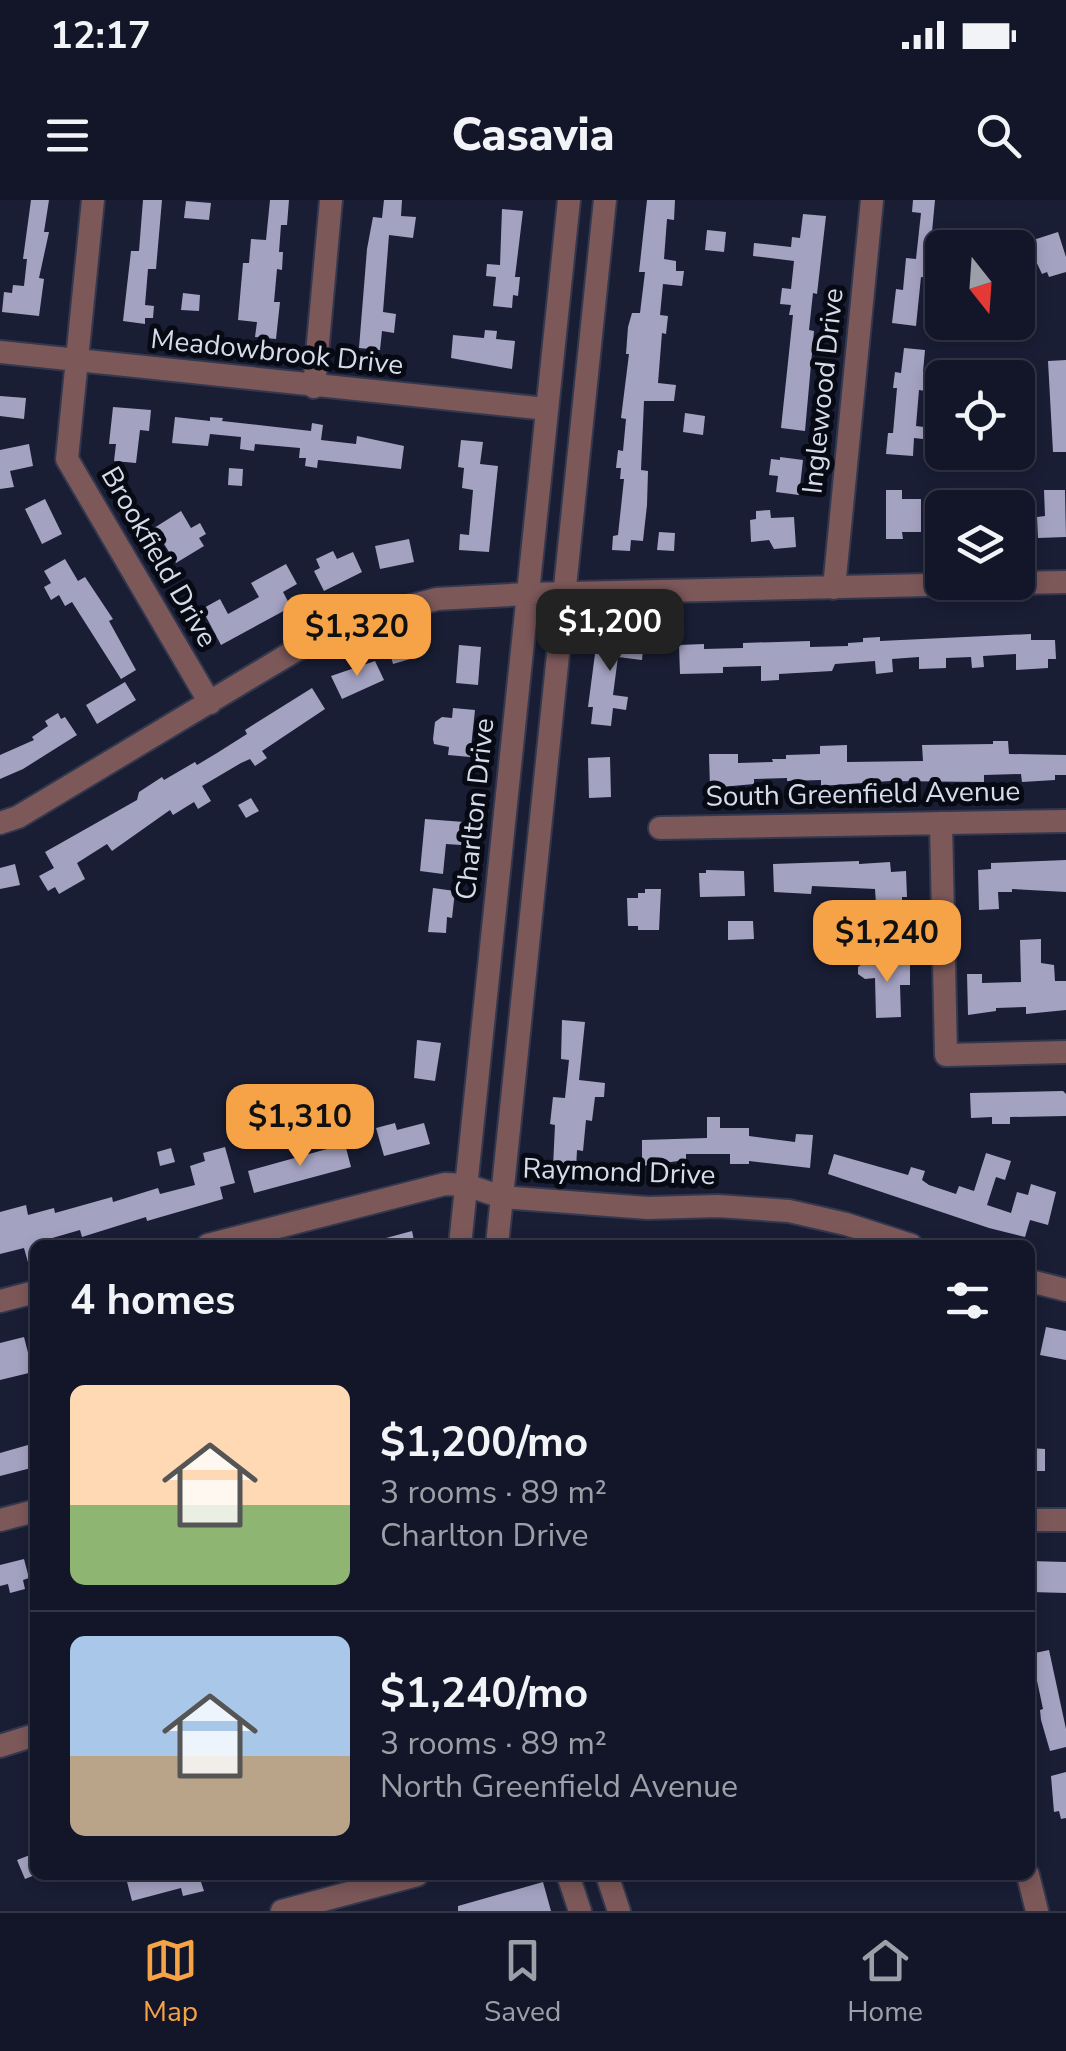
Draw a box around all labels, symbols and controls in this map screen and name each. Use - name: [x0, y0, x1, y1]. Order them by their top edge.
- text: 12:17: [50, 10, 151, 61]
- text: Casavia: [451, 105, 615, 166]
- icon: menu: [40, 108, 95, 163]
- icon: search: [971, 108, 1026, 163]
- north arrow: [925, 230, 1035, 340]
- map controls: [925, 230, 1035, 600]
- street label: Inglewood Drive: [793, 286, 853, 496]
- street label: Meadowbrook Drive: [149, 320, 405, 384]
- button: locate: [925, 360, 1035, 470]
- street label: Brookfield Drive: [92, 460, 226, 654]
- button: layers: [925, 490, 1035, 600]
- pin: $1,200: [529, 589, 691, 674]
- pin: $1,320: [276, 594, 438, 679]
- text: $1,200: [558, 600, 662, 643]
- text: $1,320: [305, 605, 409, 648]
- street label: Charlton Drive: [447, 716, 503, 902]
- street label: South Greenfield Avenue: [705, 772, 1021, 816]
- pin: $1,240: [806, 900, 968, 985]
- text: $1,240: [835, 911, 939, 954]
- pin: $1,310: [219, 1084, 381, 1169]
- text: $1,310: [248, 1095, 352, 1138]
- street label: Raymond Drive: [522, 1150, 716, 1194]
- text: 4 homes: [70, 1272, 235, 1329]
- icon: filters: [940, 1273, 995, 1328]
- text: $1,200/mo: [380, 1414, 588, 1471]
- icon: home: [150, 1425, 270, 1545]
- text: 3 rooms · 89 m²: [380, 1471, 607, 1514]
- text: Charlton Drive: [380, 1514, 588, 1557]
- text: $1,240/mo: [380, 1665, 588, 1722]
- icon: home: [150, 1676, 270, 1796]
- text: 3 rooms · 89 m²: [380, 1722, 607, 1765]
- text: North Greenfield Avenue: [380, 1765, 738, 1808]
- tab: Map: [143, 1933, 198, 2031]
- tab: Saved: [484, 1933, 561, 2031]
- tab: Home: [847, 1933, 923, 2031]

